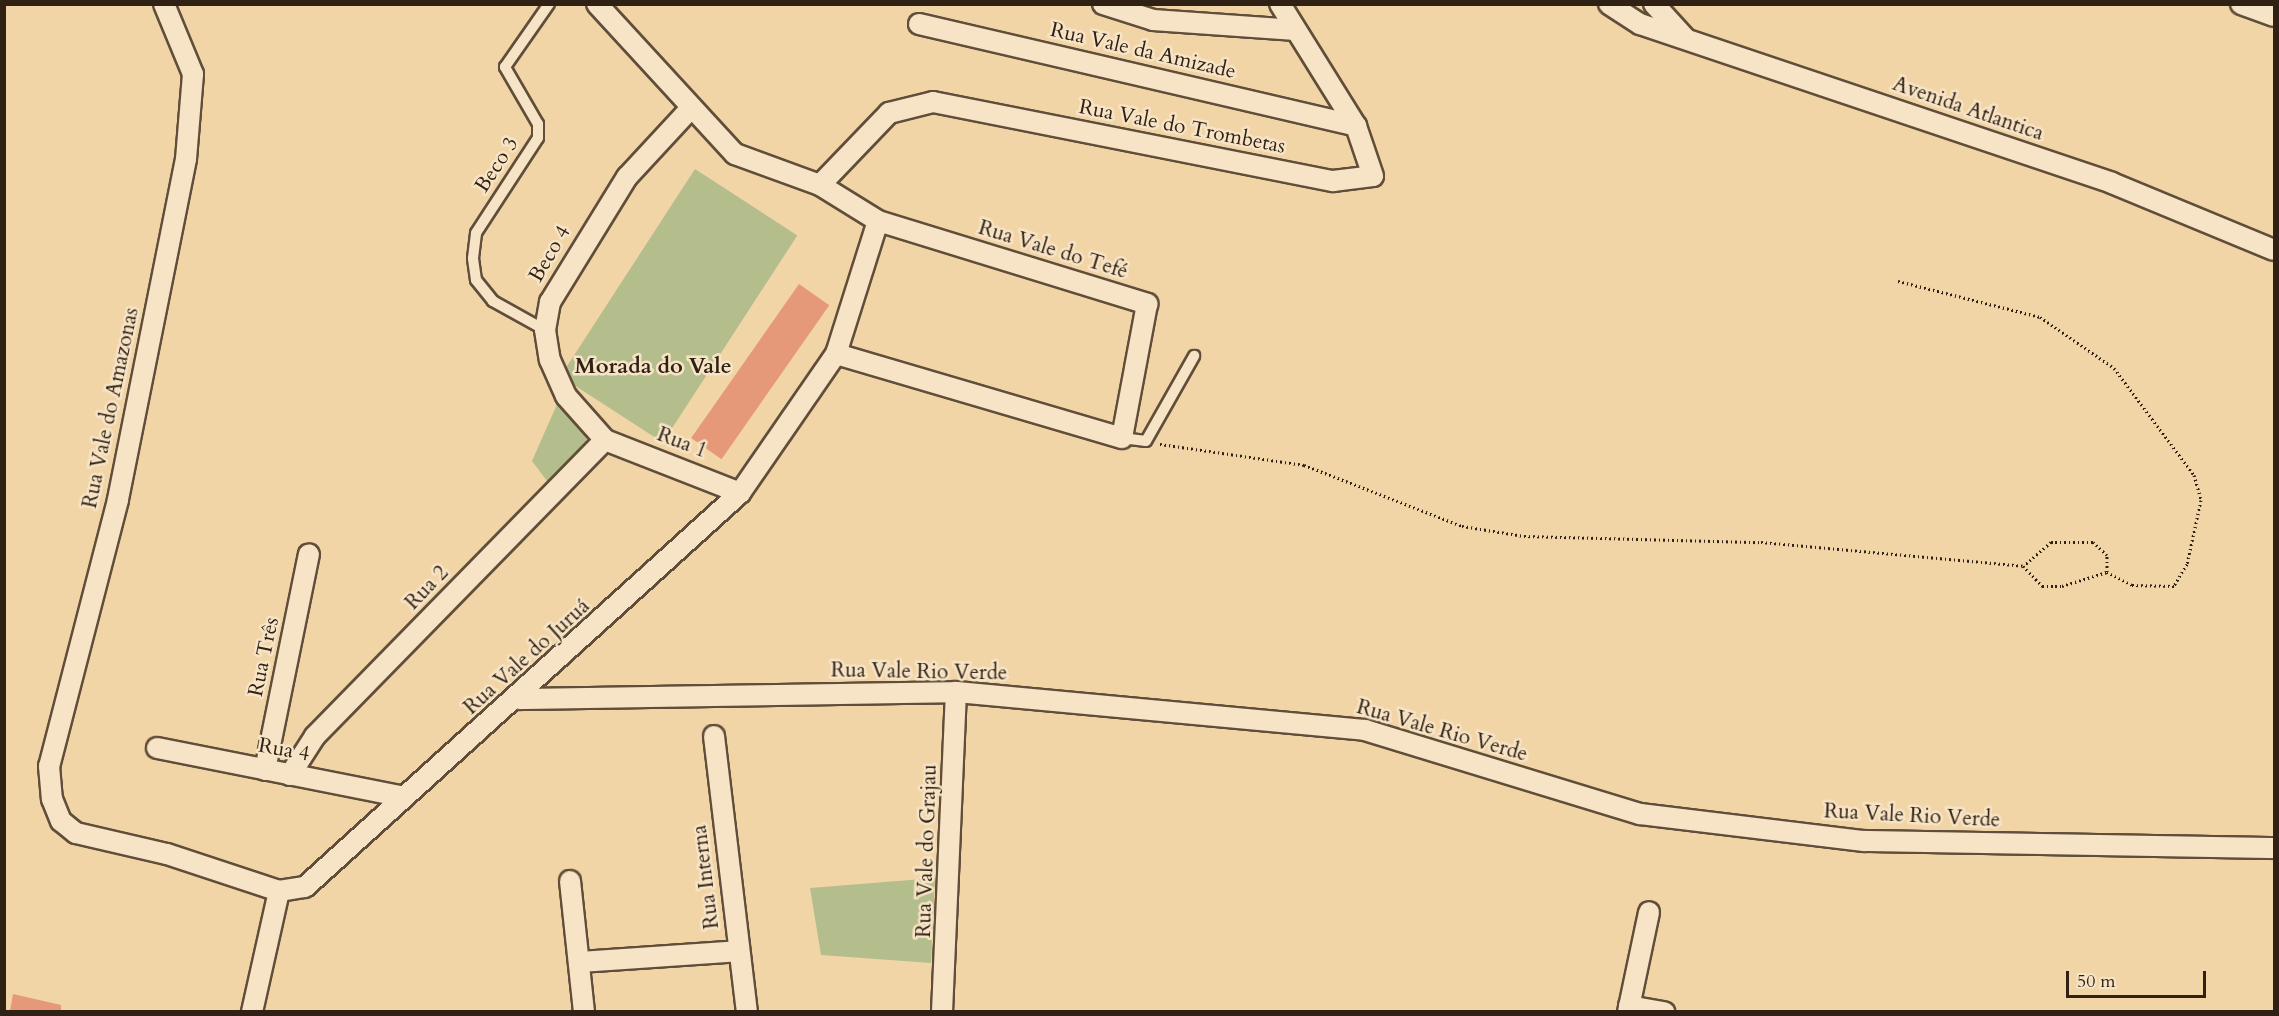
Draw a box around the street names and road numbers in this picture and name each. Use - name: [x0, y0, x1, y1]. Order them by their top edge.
- street label: Rua Vale da Amizade: [1048, 17, 1238, 85]
- street label: Avenida Atlantica: [1889, 71, 2047, 147]
- street label: Rua Vale do Trombetas: [1077, 95, 1287, 159]
- street label: Beco 3: [470, 133, 524, 197]
- street label: Rua Vale do Tefé: [975, 215, 1131, 285]
- street label: Beco 4: [524, 221, 576, 287]
- street label: Rua Vale do Amazonas: [77, 305, 145, 511]
- street label: Rua 1: [653, 422, 711, 464]
- street label: Rua 2: [400, 561, 454, 615]
- street label: Rua Vale do Juruá: [459, 594, 595, 720]
- street label: Rua Três: [243, 615, 285, 699]
- street label: Rua Vale Rio Verde: [830, 658, 1008, 686]
- street label: Rua Vale Rio Verde: [1354, 695, 1530, 767]
- street label: Rua 4: [256, 733, 312, 767]
- street label: Rua Vale do Grajau: [911, 764, 943, 938]
- street label: Rua Vale Rio Verde: [1823, 799, 2001, 833]
- street label: Rua Interna: [687, 823, 725, 931]

